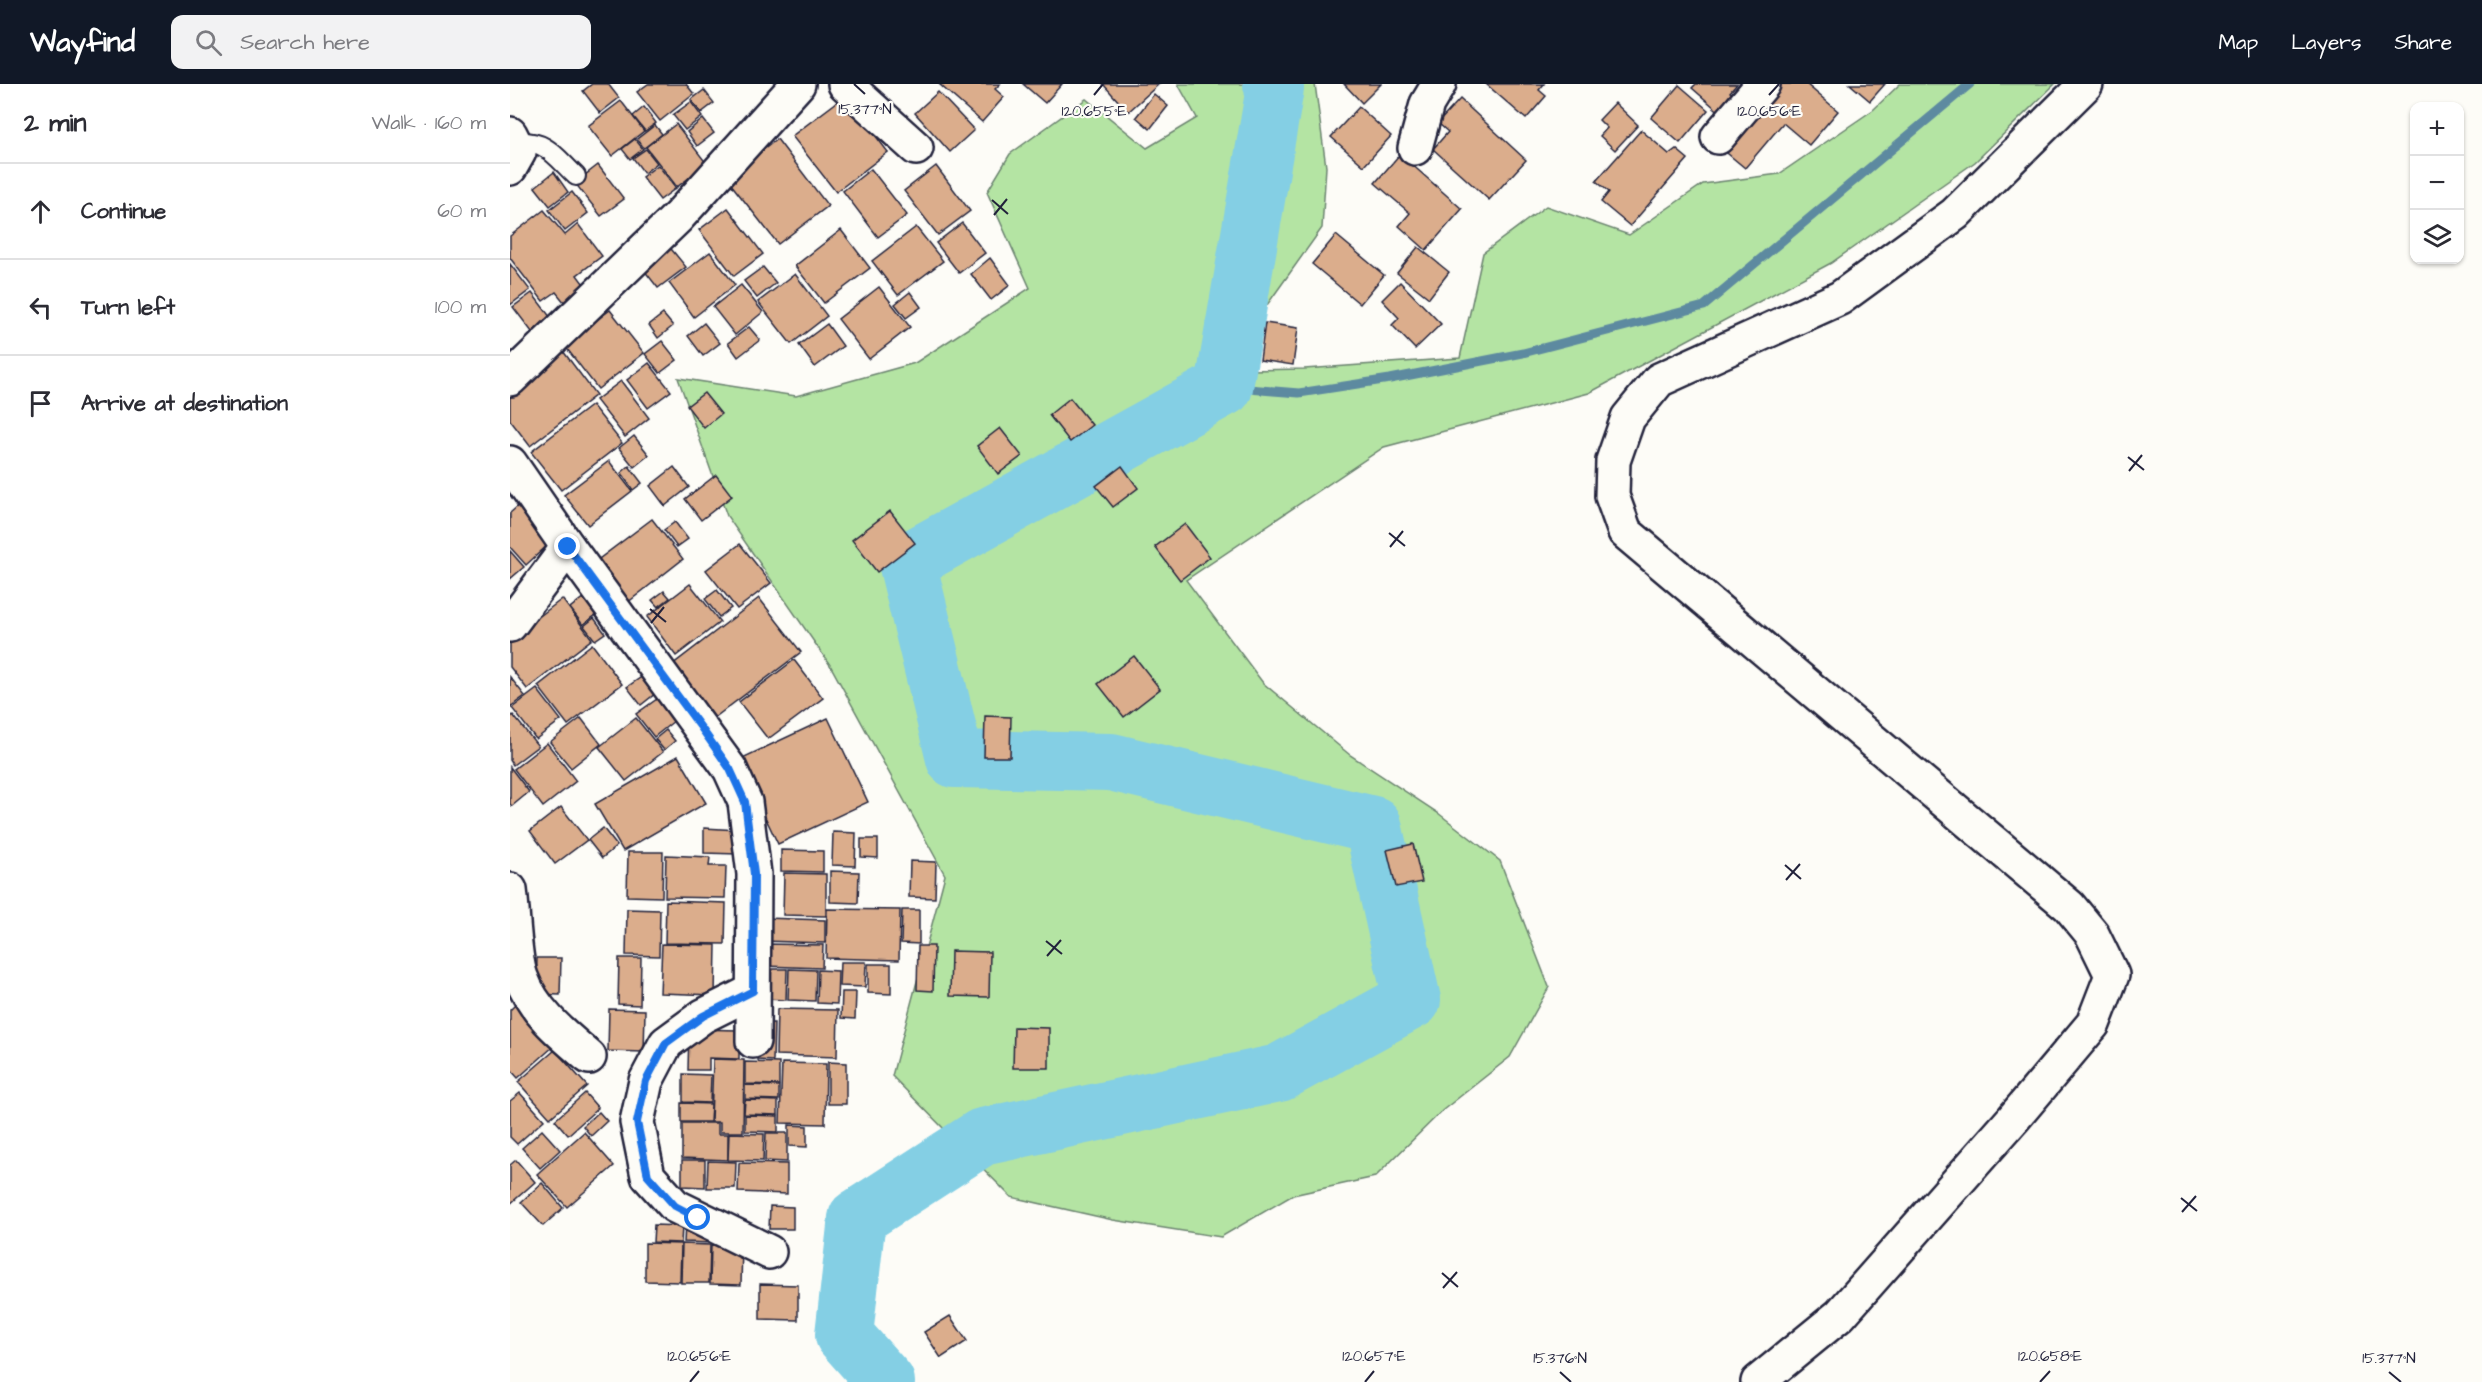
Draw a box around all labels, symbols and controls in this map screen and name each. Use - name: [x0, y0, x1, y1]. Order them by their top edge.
- search box: [171, 15, 591, 69]
- text: Wayfind: [30, 23, 135, 62]
- icon: search: [192, 26, 225, 59]
- text: Search here: [240, 27, 370, 58]
- text: Map: [2218, 28, 2258, 57]
- text: Layers: [2291, 28, 2361, 57]
- text: Share: [2394, 28, 2452, 57]
- text: 15.377°N: [838, 99, 892, 120]
- text: 120.655°E: [1062, 101, 1127, 122]
- text: 120.656°E: [1737, 101, 1801, 122]
- map controls: [2410, 102, 2464, 264]
- button: +: [2410, 102, 2464, 156]
- text: 2 min: [24, 105, 86, 141]
- text: Walk · 160 m: [371, 109, 486, 137]
- button: −: [2410, 156, 2464, 210]
- icon: ahead: [24, 195, 57, 228]
- text: Continue: [81, 196, 166, 227]
- text: 60 m: [437, 197, 486, 225]
- button: layers: [2410, 210, 2464, 264]
- icon: left: [24, 291, 57, 324]
- text: Turn left: [81, 292, 175, 323]
- text: 100 m: [435, 293, 486, 321]
- icon: arrive: [24, 387, 57, 420]
- text: Arrive at destination: [81, 388, 288, 419]
- route end: [554, 533, 580, 559]
- route start: [684, 1204, 710, 1230]
- text: 120.656°E: [667, 1346, 731, 1367]
- text: 120.657°E: [1342, 1346, 1406, 1367]
- text: 120.658°E: [2018, 1346, 2082, 1367]
- text: 15.376°N: [1533, 1348, 1587, 1369]
- text: 15.377°N: [2362, 1348, 2416, 1369]

